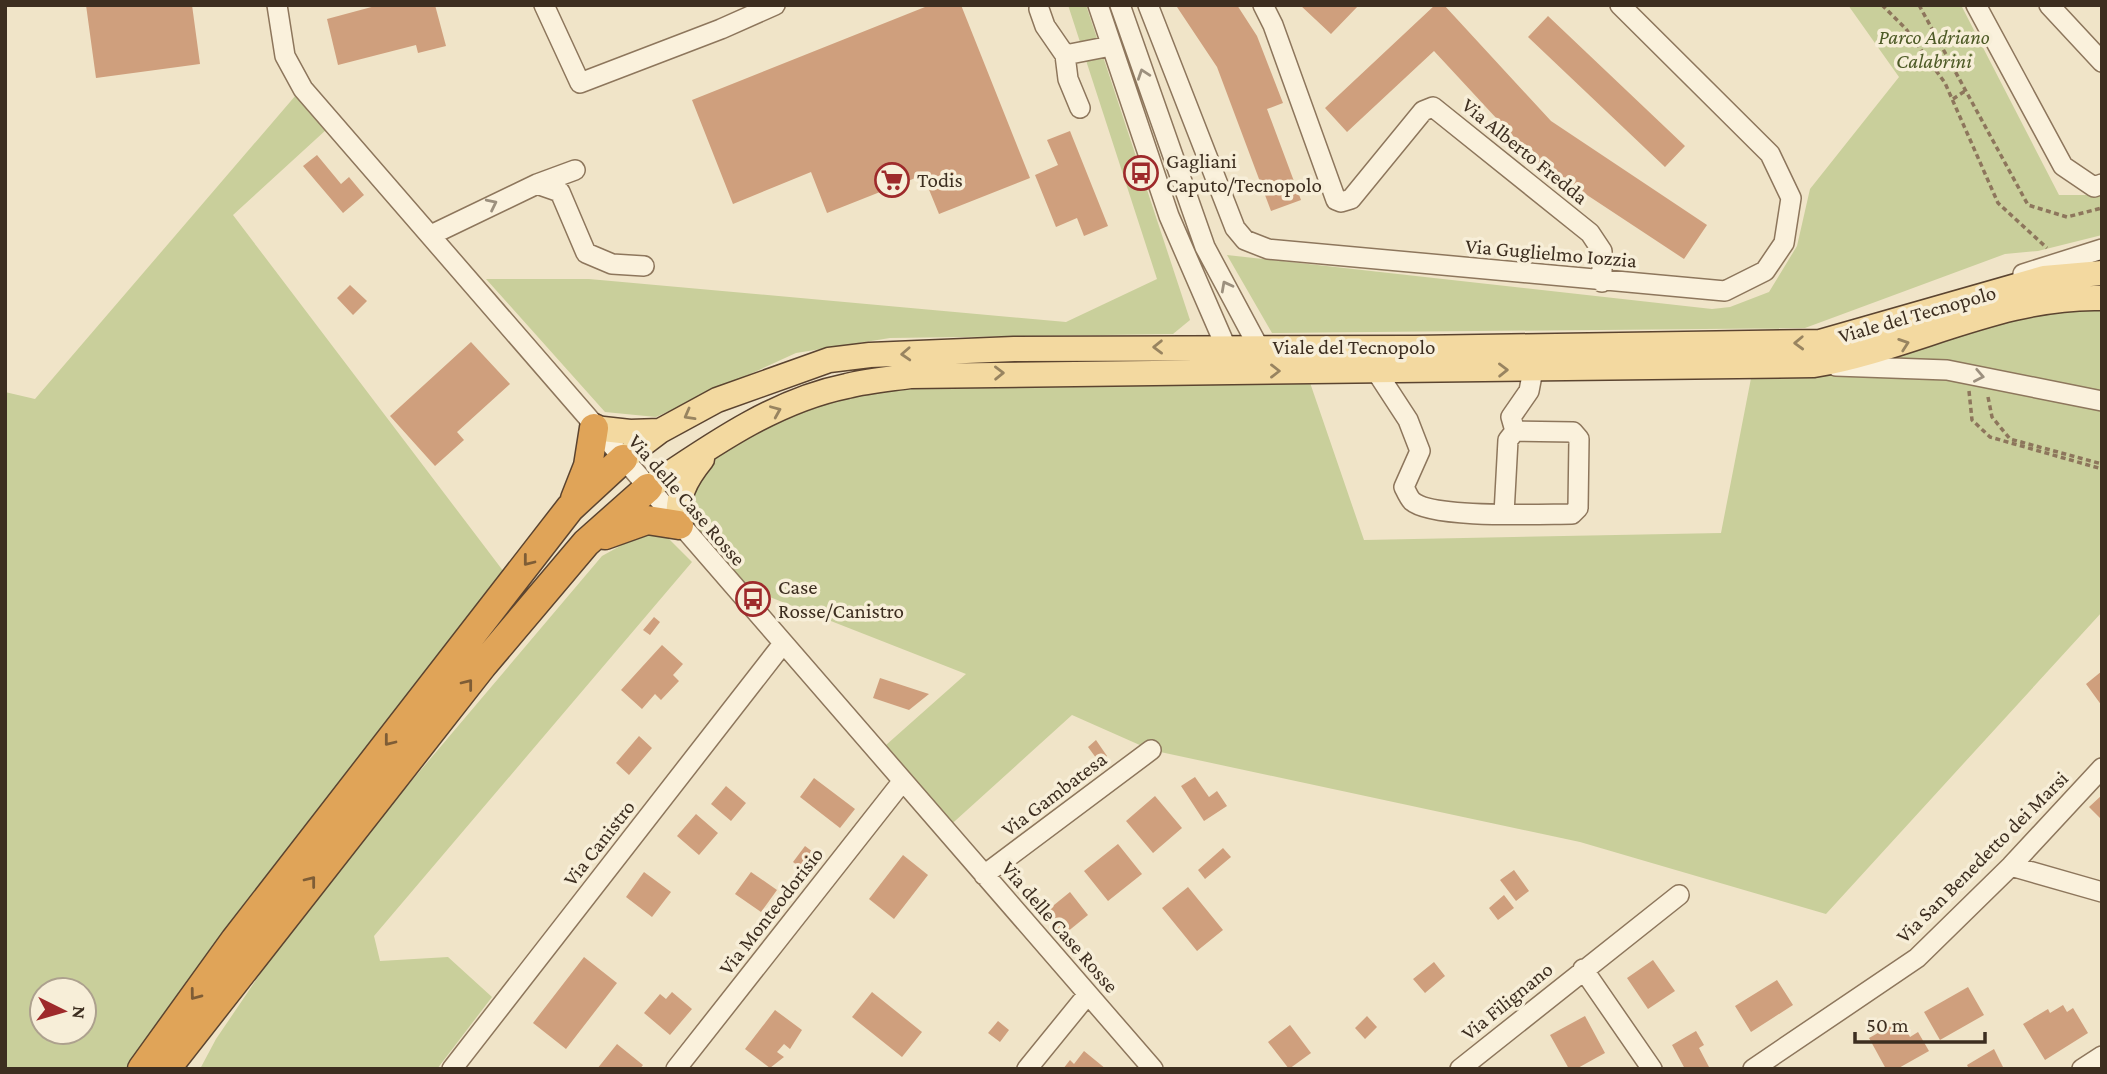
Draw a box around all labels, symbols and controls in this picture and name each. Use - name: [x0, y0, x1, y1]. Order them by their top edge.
- park label: Parco Adriano Calabrini: [1878, 25, 1990, 73]
- one-way arrow: [1137, 68, 1151, 81]
- street label: Via Alberto Fredda: [1457, 93, 1593, 209]
- place label: Gagliani Caputo/Tecnopolo: [1166, 149, 1322, 197]
- bus stop icon: Gagliani Caputo/Tecnopolo: [1122, 154, 1160, 192]
- supermarket icon: Todis: [873, 161, 911, 199]
- place label: Todis: [917, 168, 963, 192]
- one-way arrow: [485, 199, 497, 213]
- street label: Via Guglielmo Iozzia: [1464, 234, 1638, 272]
- one-way arrow: [1220, 280, 1234, 293]
- street label: Viale del Tecnopolo: [1835, 280, 1999, 348]
- street label: Viale del Tecnopolo: [1273, 335, 1435, 359]
- one-way arrow: [1793, 335, 1804, 350]
- one-way arrow: [1897, 338, 1909, 352]
- one-way arrow: [1152, 339, 1162, 355]
- one-way arrow: [900, 346, 911, 361]
- one-way arrow: [1497, 363, 1508, 378]
- one-way arrow: [1270, 364, 1281, 379]
- one-way arrow: [994, 365, 1004, 381]
- one-way arrow: [1973, 368, 1985, 383]
- one-way arrow: [769, 405, 782, 419]
- one-way arrow: [684, 407, 696, 420]
- street label: Via delle Case Rosse: [623, 429, 751, 571]
- one-way arrow: [524, 554, 537, 566]
- place label: Case Rosse/Canistro: [778, 575, 904, 623]
- bus stop icon: Case Rosse/Canistro: [734, 580, 772, 618]
- one-way arrow: [459, 679, 472, 692]
- one-way arrow: [384, 733, 397, 746]
- street label: Via Gambatesa: [997, 747, 1111, 841]
- street label: Via San Benedetto dei Marsi: [1891, 766, 2073, 948]
- street label: Via Canistro: [558, 795, 640, 891]
- street label: Via Monteodorisio: [714, 843, 828, 979]
- street label: Via delle Case Rosse: [996, 856, 1124, 998]
- one-way arrow: [303, 877, 315, 890]
- street label: Via Filignano: [1457, 957, 1557, 1045]
- north arrow: [28, 976, 98, 1046]
- one-way arrow: [190, 987, 203, 1000]
- scale bar: [1855, 1000, 1984, 1044]
- text: N: [68, 1005, 90, 1020]
- text: 50 m: [1866, 1013, 1909, 1037]

